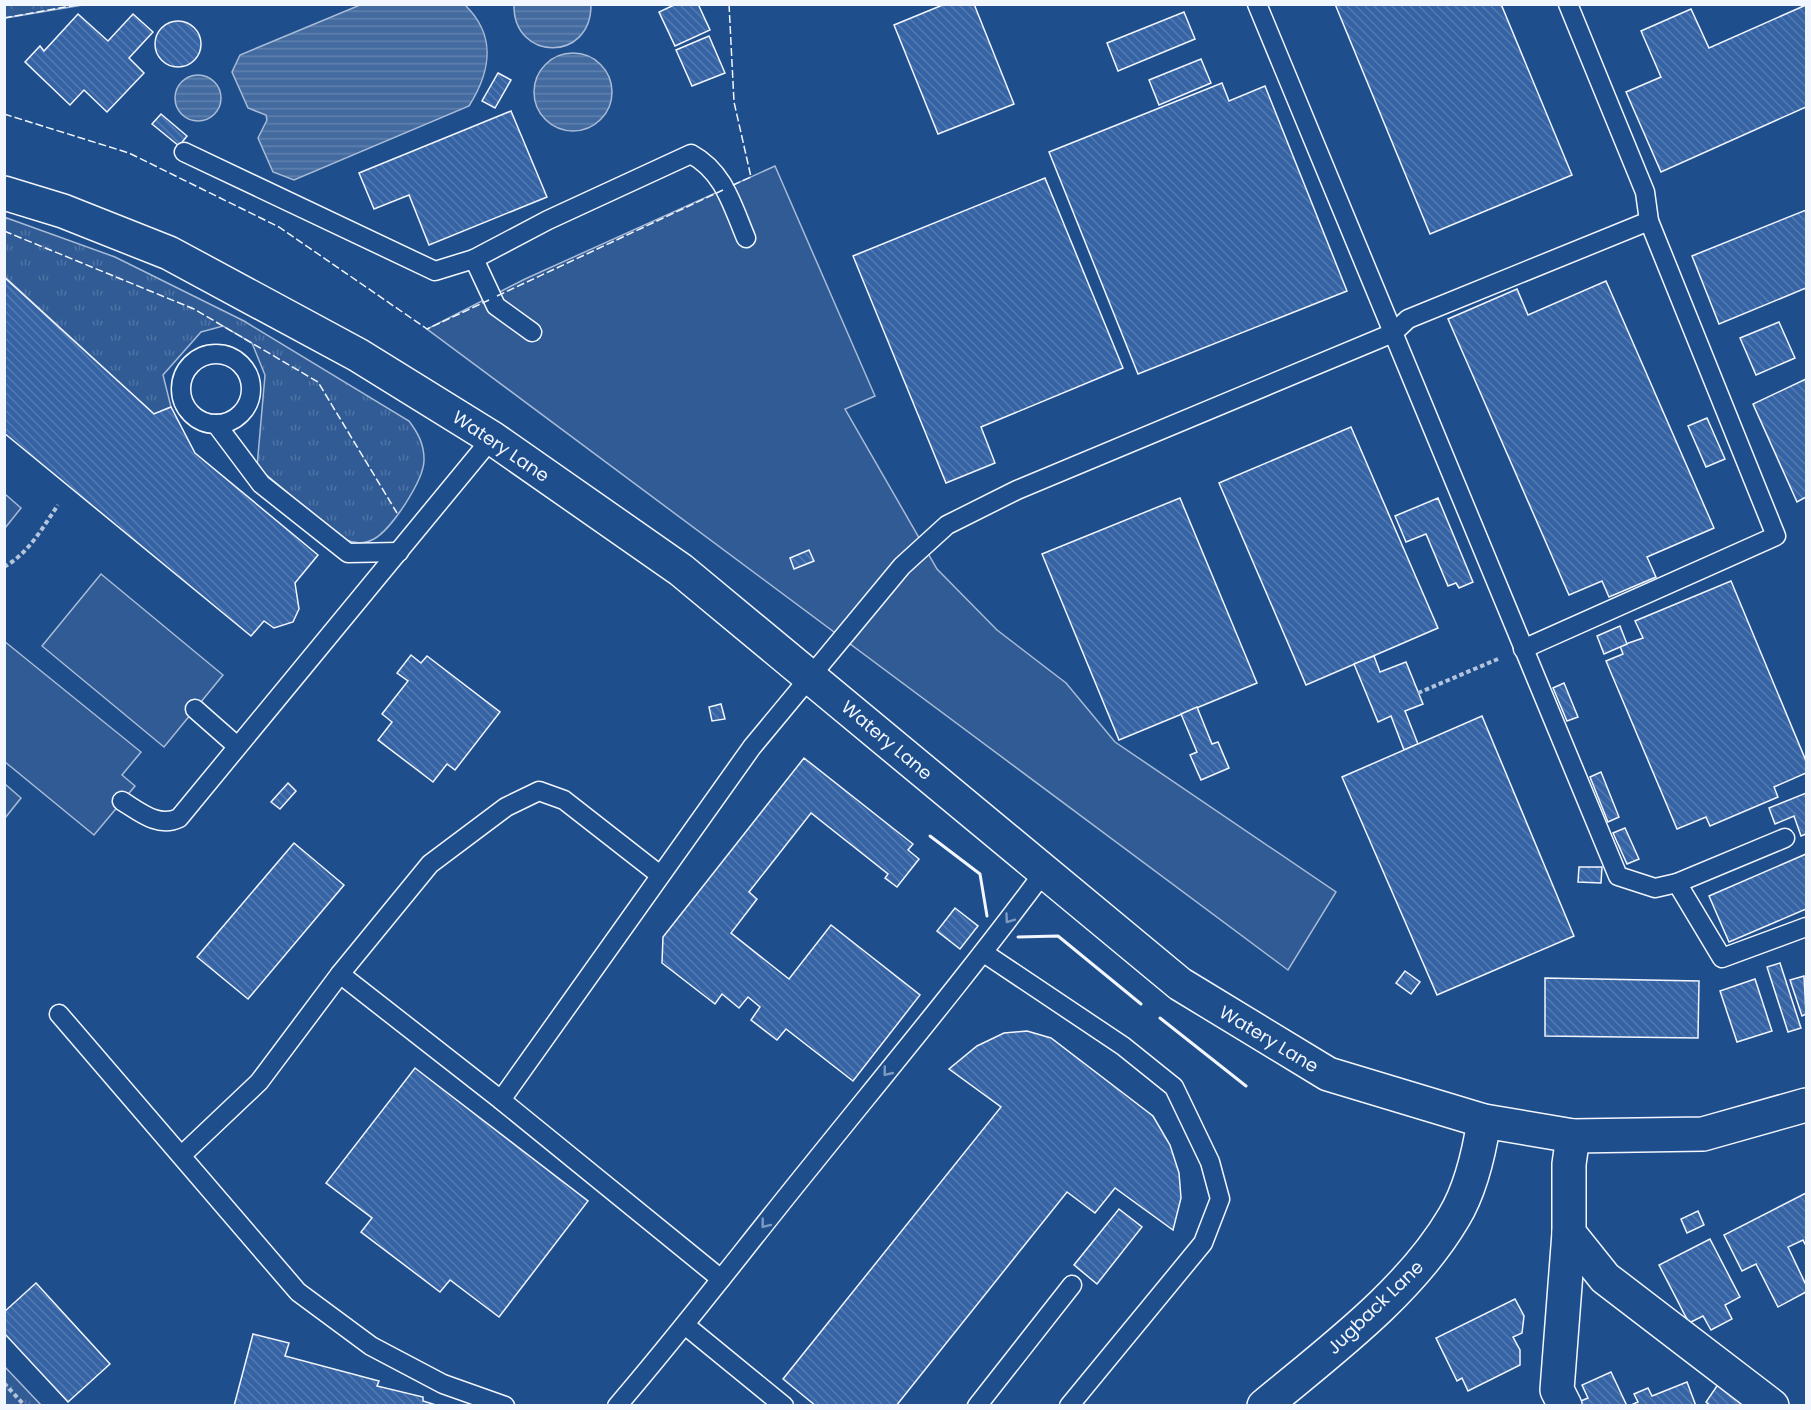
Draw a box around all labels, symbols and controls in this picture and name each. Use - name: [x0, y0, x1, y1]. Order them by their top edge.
- street label: Watery Lane: [448, 404, 554, 488]
- street label: Watery Lane: [836, 695, 938, 785]
- one-way arrow: [1005, 913, 1016, 924]
- street label: Watery Lane: [1215, 1000, 1323, 1078]
- one-way arrow: [884, 1065, 895, 1076]
- one-way arrow: [761, 1217, 772, 1228]
- street label: Jugback Lane: [1321, 1255, 1429, 1359]

